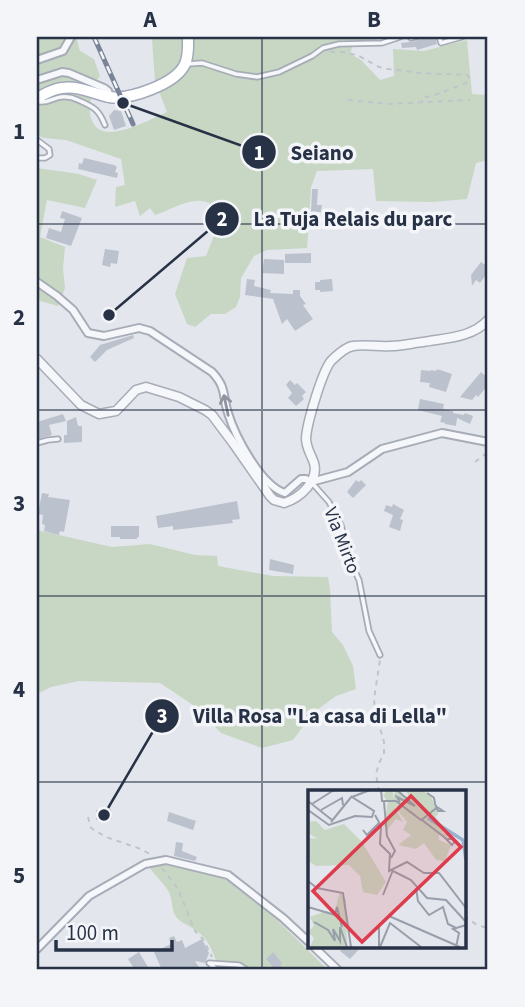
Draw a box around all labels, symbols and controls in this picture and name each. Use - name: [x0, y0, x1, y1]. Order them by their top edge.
- text: A: [142, 3, 157, 36]
- text: B: [367, 3, 381, 36]
- text: 1: [13, 115, 25, 148]
- callout: Seiano: [242, 131, 368, 173]
- text: 1: [253, 138, 265, 168]
- text: Seiano: [290, 138, 354, 168]
- callout: La Tuja Relais du parc: [204, 198, 466, 240]
- text: 2: [216, 204, 228, 234]
- text: La Tuja Relais du parc: [254, 204, 453, 234]
- text: 2: [13, 301, 25, 334]
- one-way arrow: [219, 394, 233, 417]
- text: 3: [13, 487, 25, 520]
- street label: Via Mirto: [317, 503, 367, 578]
- text: 4: [13, 673, 25, 706]
- callout: Villa Rosa "La casa di Lella": [144, 695, 461, 737]
- text: 3: [156, 701, 168, 731]
- text: Villa Rosa "La casa di Lella": [192, 701, 447, 731]
- inset map: [308, 790, 466, 948]
- text: 5: [13, 859, 25, 892]
- scale bar: [56, 909, 172, 953]
- text: 100 m: [66, 918, 119, 948]

